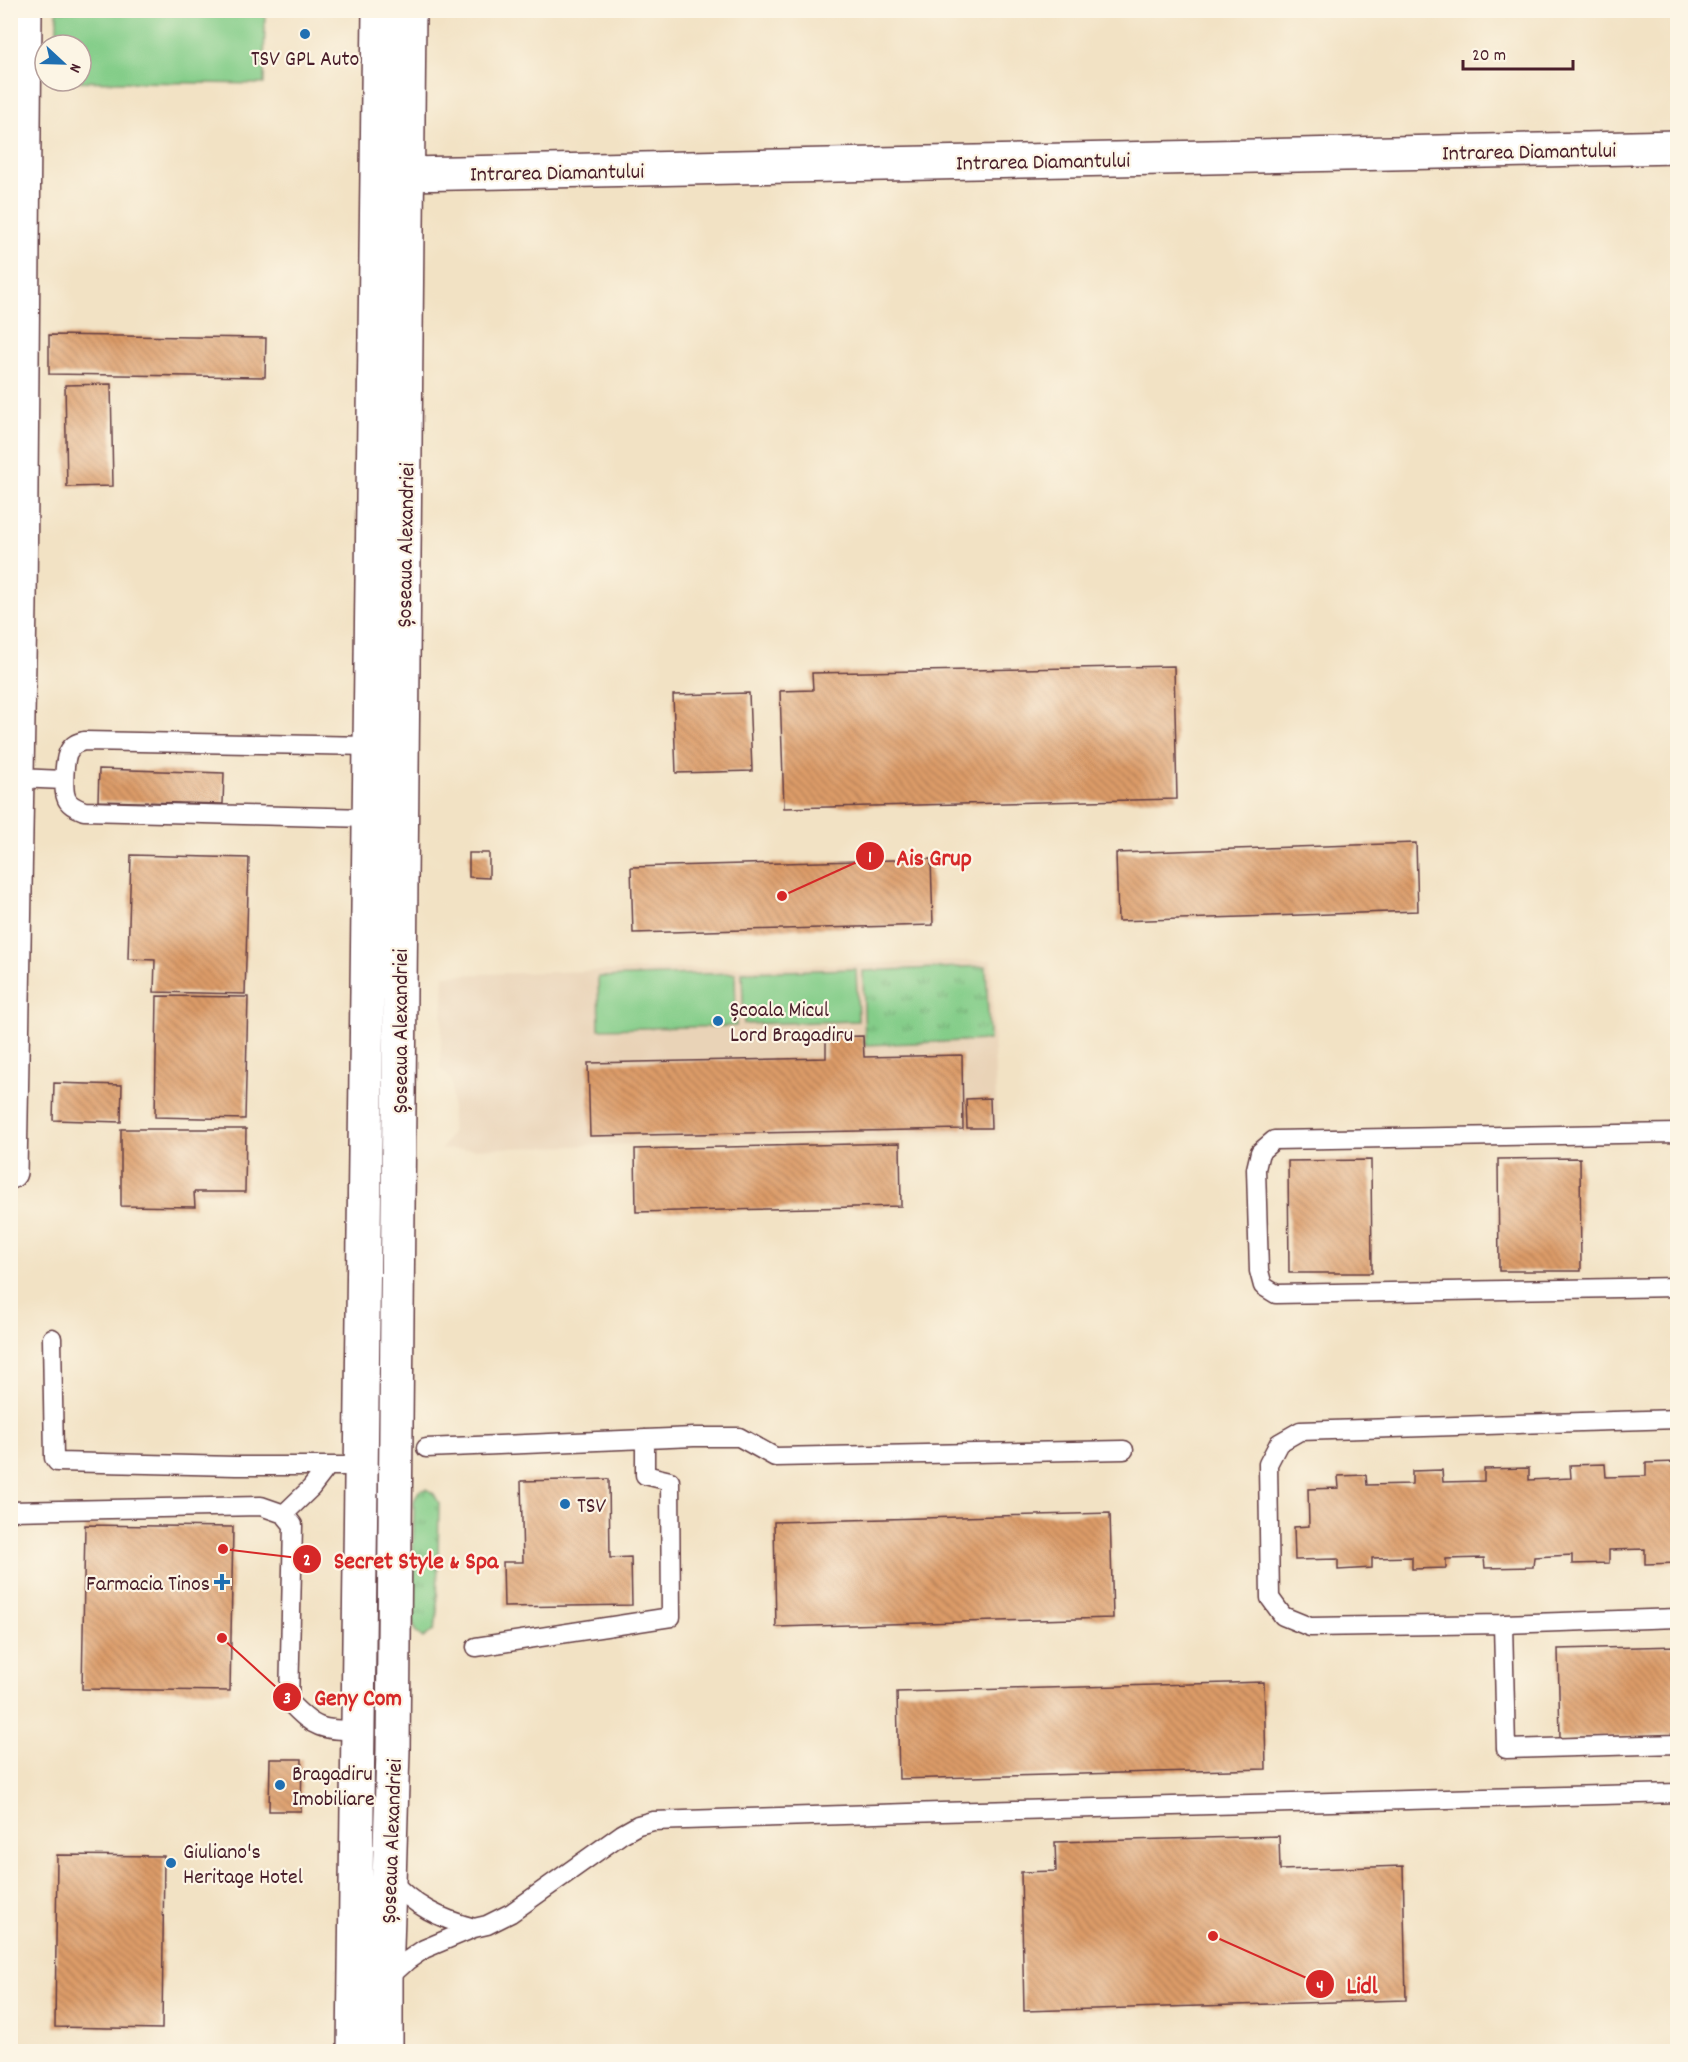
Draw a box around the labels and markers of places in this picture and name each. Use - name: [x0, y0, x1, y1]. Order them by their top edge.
- marker: TSV GPL Auto: [298, 27, 312, 41]
- place label: TSV GPL Auto: [251, 45, 359, 76]
- callout: Ais Grup: [855, 835, 984, 877]
- place label: Școala Micul Lord Bragadiru: [730, 996, 853, 1052]
- marker: Școala Micul Lord Bragadiru: [711, 1014, 725, 1028]
- place label: TSV: [577, 1492, 607, 1523]
- marker: TSV: [558, 1497, 572, 1511]
- callout: Secret Style & Spa: [292, 1538, 510, 1580]
- place label: Farmacia Tinos: [86, 1570, 210, 1601]
- marker: Farmacia Tinos: [215, 1575, 229, 1589]
- callout: Geny Com: [272, 1676, 414, 1718]
- place label: Bragadiru Imobiliare: [292, 1760, 375, 1816]
- marker: Bragadiru Imobiliare: [273, 1778, 287, 1792]
- place label: Giuliano's Heritage Hotel: [183, 1838, 303, 1894]
- marker: Giuliano's Heritage Hotel: [164, 1856, 178, 1870]
- callout: Lidl: [1305, 1963, 1390, 2005]

